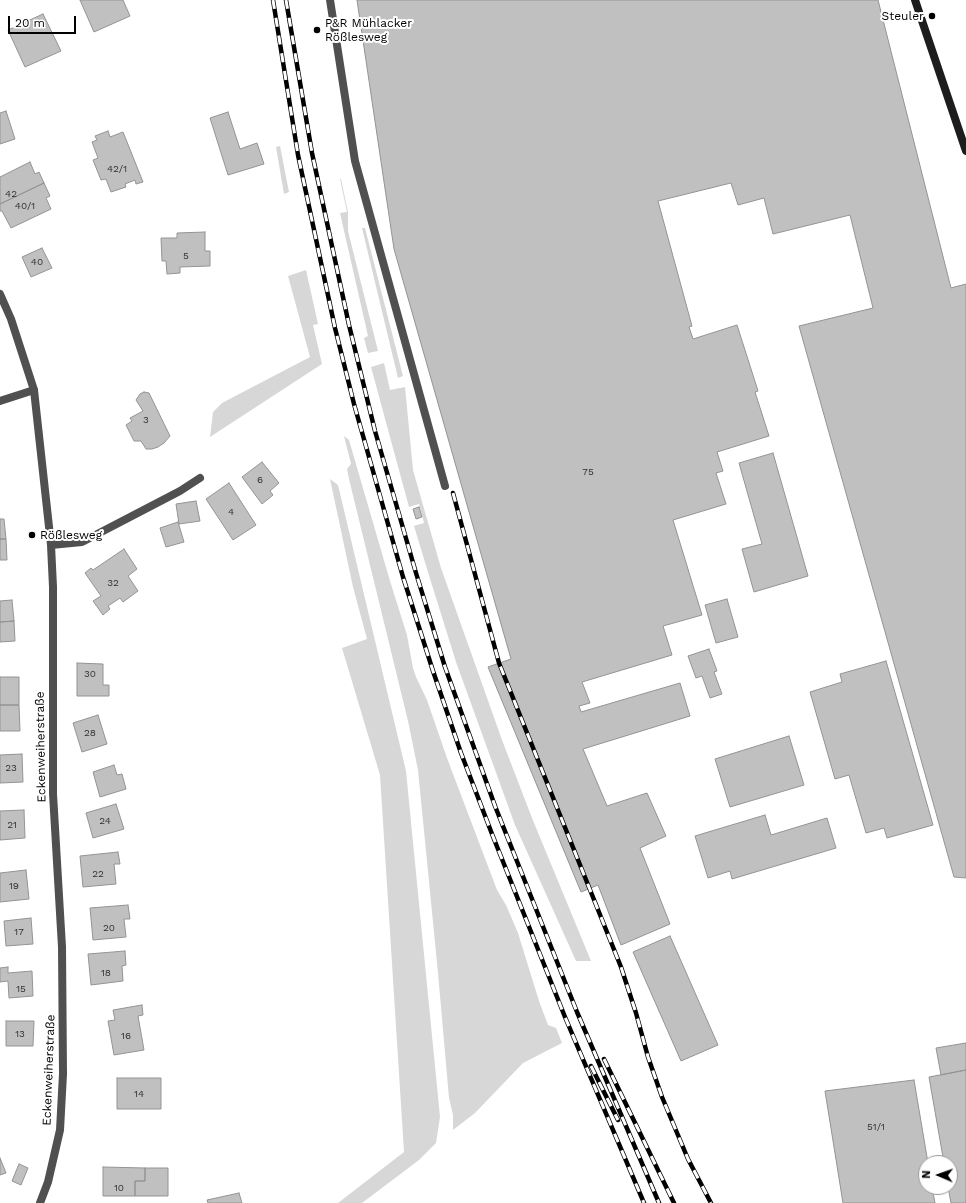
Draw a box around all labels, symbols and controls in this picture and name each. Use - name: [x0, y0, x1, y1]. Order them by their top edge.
- scale bar: [10, 8, 78, 34]
- place label: Steuler: [881, 9, 924, 23]
- marker: Steuler: [927, 11, 937, 21]
- text: 20 m: [15, 16, 45, 30]
- place label: P&R Mühlacker Rößlesweg: [325, 16, 412, 44]
- marker: P&R Mühlacker Rößlesweg: [312, 25, 322, 35]
- house number: 42/1: [107, 163, 127, 175]
- house number: 42: [5, 188, 17, 200]
- house number: 40/1: [15, 200, 35, 212]
- house number: 5: [183, 250, 189, 262]
- house number: 40: [31, 256, 43, 268]
- house number: 3: [143, 414, 149, 426]
- house number: 75: [582, 466, 594, 478]
- house number: 6: [257, 474, 263, 486]
- house number: 4: [228, 506, 234, 518]
- place label: Rößlesweg: [40, 528, 102, 542]
- marker: Rößlesweg: [27, 530, 37, 540]
- house number: 32: [107, 577, 119, 589]
- house number: 30: [84, 668, 96, 680]
- street label: Eckenweiherstraße: [33, 691, 49, 803]
- house number: 28: [84, 727, 96, 739]
- house number: 23: [5, 762, 17, 774]
- house number: 24: [99, 815, 111, 827]
- house number: 21: [7, 819, 17, 831]
- house number: 22: [92, 868, 104, 880]
- house number: 19: [9, 880, 19, 892]
- house number: 20: [103, 922, 115, 934]
- house number: 17: [14, 926, 24, 938]
- house number: 18: [101, 967, 111, 979]
- house number: 15: [16, 983, 26, 995]
- street label: Eckenweiherstraße: [40, 1014, 58, 1126]
- house number: 13: [15, 1028, 25, 1040]
- house number: 16: [121, 1030, 131, 1042]
- house number: 14: [134, 1088, 144, 1100]
- house number: 51/1: [867, 1121, 885, 1133]
- north arrow: [918, 1155, 958, 1195]
- text: N: [920, 1170, 933, 1179]
- house number: 10: [114, 1182, 124, 1194]

